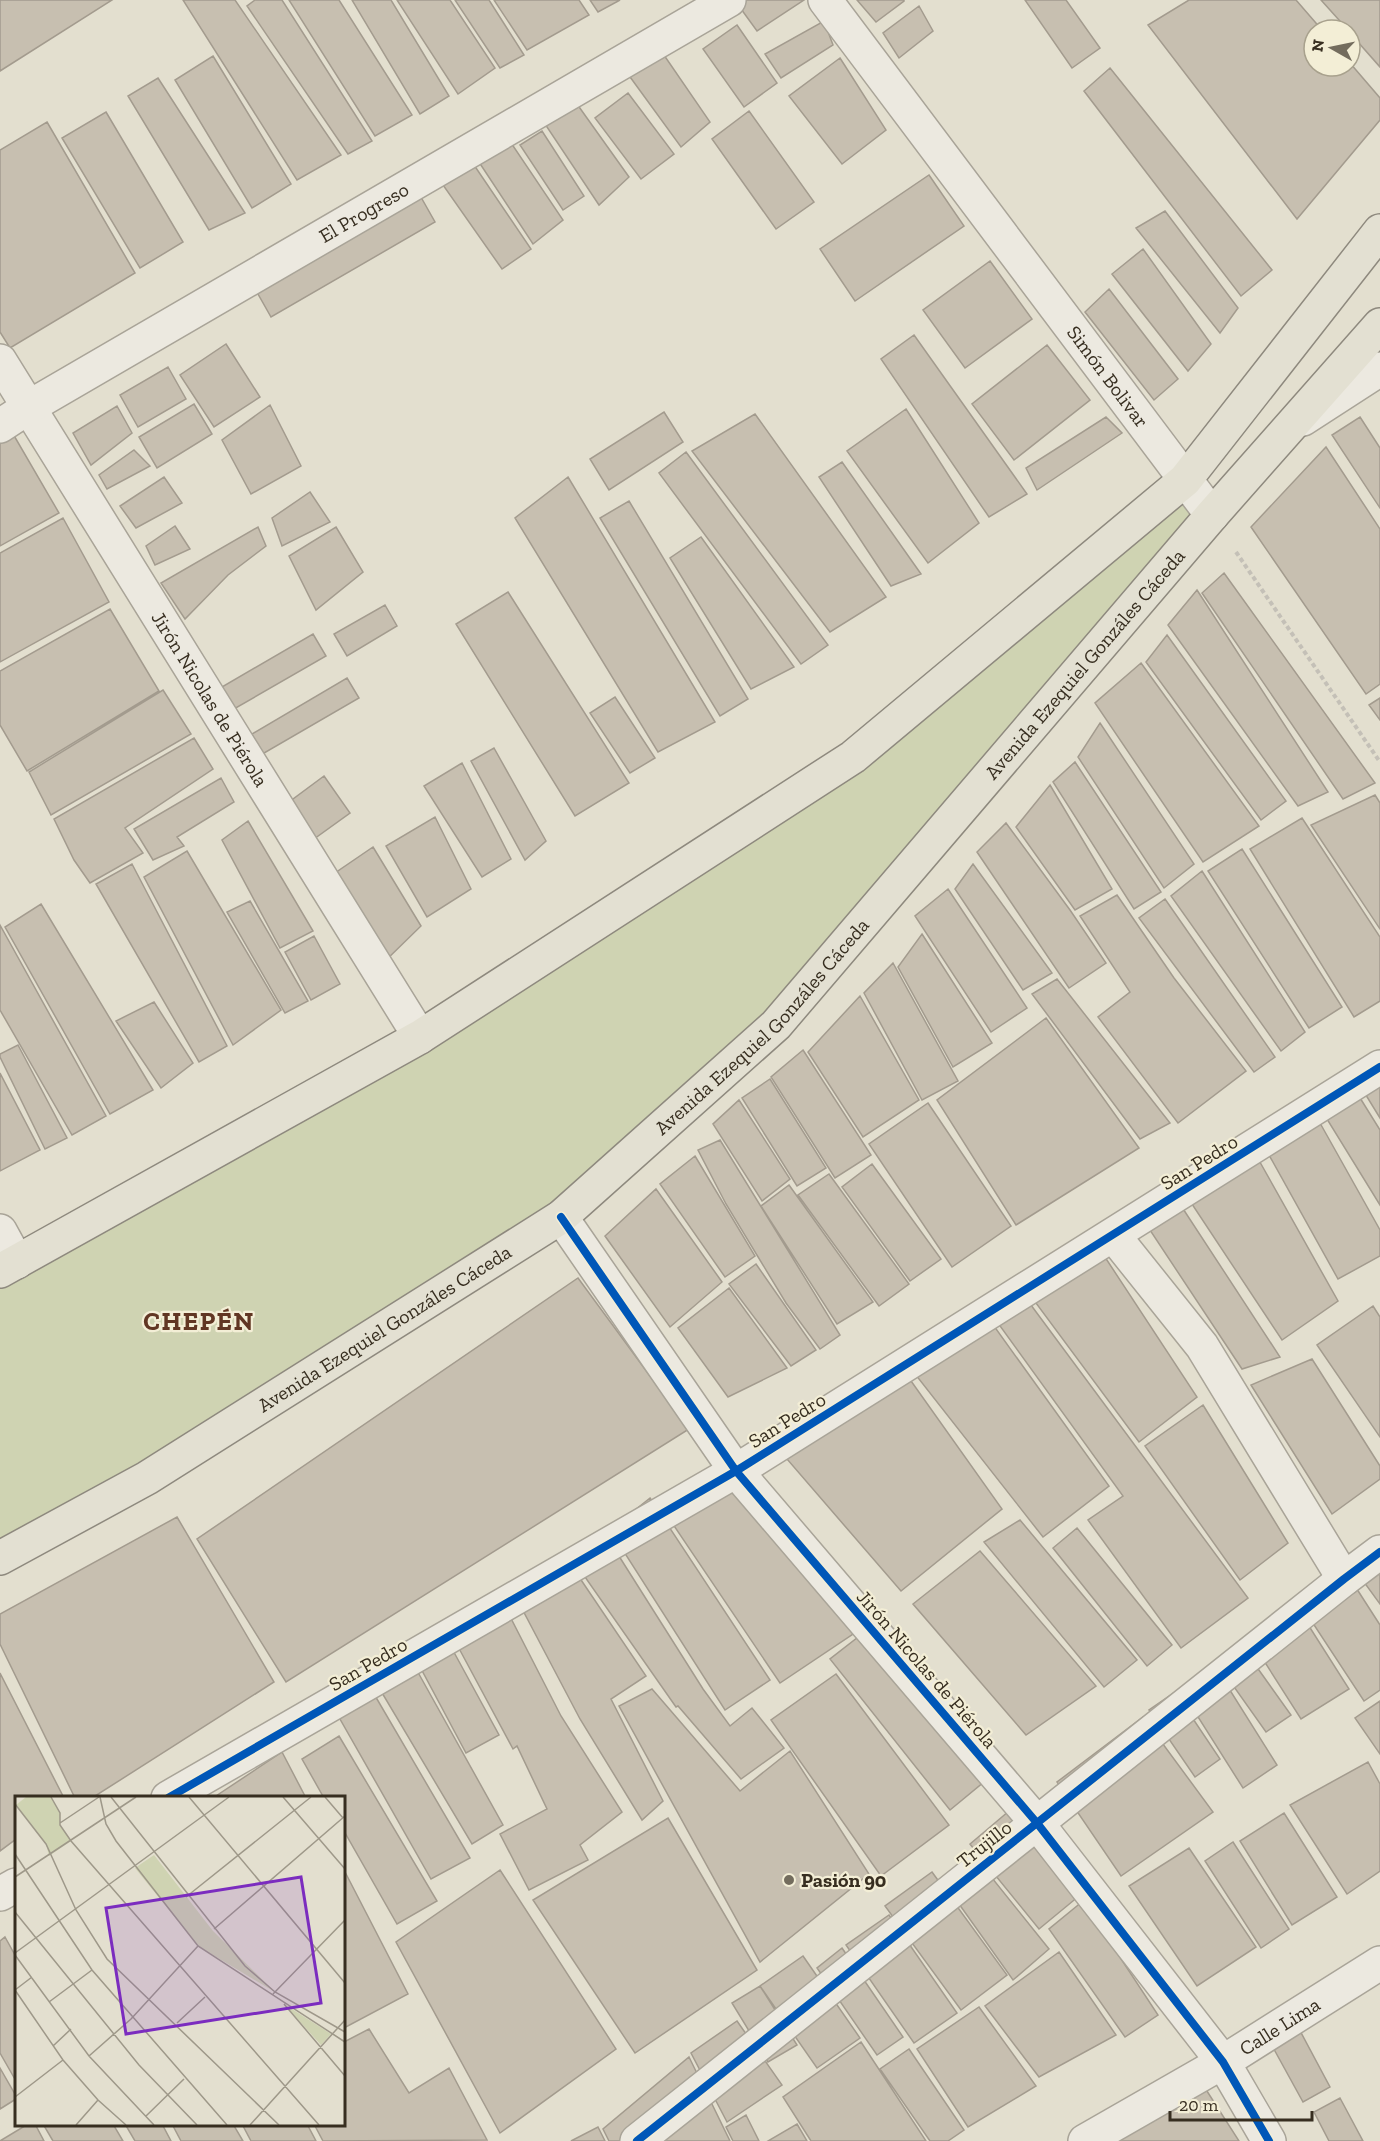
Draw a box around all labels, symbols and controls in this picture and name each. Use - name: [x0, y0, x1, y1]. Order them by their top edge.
- north arrow: [1302, 18, 1362, 78]
- text: N: [1307, 38, 1328, 53]
- street label: El Progreso: [315, 177, 413, 248]
- street label: Simón Bolivar: [1062, 321, 1154, 432]
- street label: Avenida Ezequiel Gonzáles Cáceda: [980, 544, 1190, 784]
- street label: Jirón Nicolas de Piérola: [147, 607, 274, 791]
- street label: Avenida Ezequiel Gonzáles Cáceda: [650, 913, 874, 1140]
- street label: San Pedro: [1156, 1129, 1242, 1195]
- street label: Avenida Ezequiel Gonzáles Cáceda: [253, 1239, 516, 1417]
- district label: CHEPÉN: [143, 1305, 255, 1337]
- street label: San Pedro: [744, 1387, 830, 1453]
- street label: Jirón Nicolas de Piérola: [852, 1585, 1002, 1753]
- street label: San Pedro: [325, 1632, 411, 1696]
- inset map: [15, 1796, 345, 2126]
- street label: Trujillo: [952, 1815, 1016, 1873]
- place label: Pasión 90: [801, 1868, 886, 1892]
- marker: Pasión 90: [782, 1873, 796, 1887]
- street label: Calle Lima: [1235, 1992, 1325, 2061]
- scale bar: [1170, 2084, 1312, 2122]
- text: 20 m: [1179, 2094, 1219, 2116]

